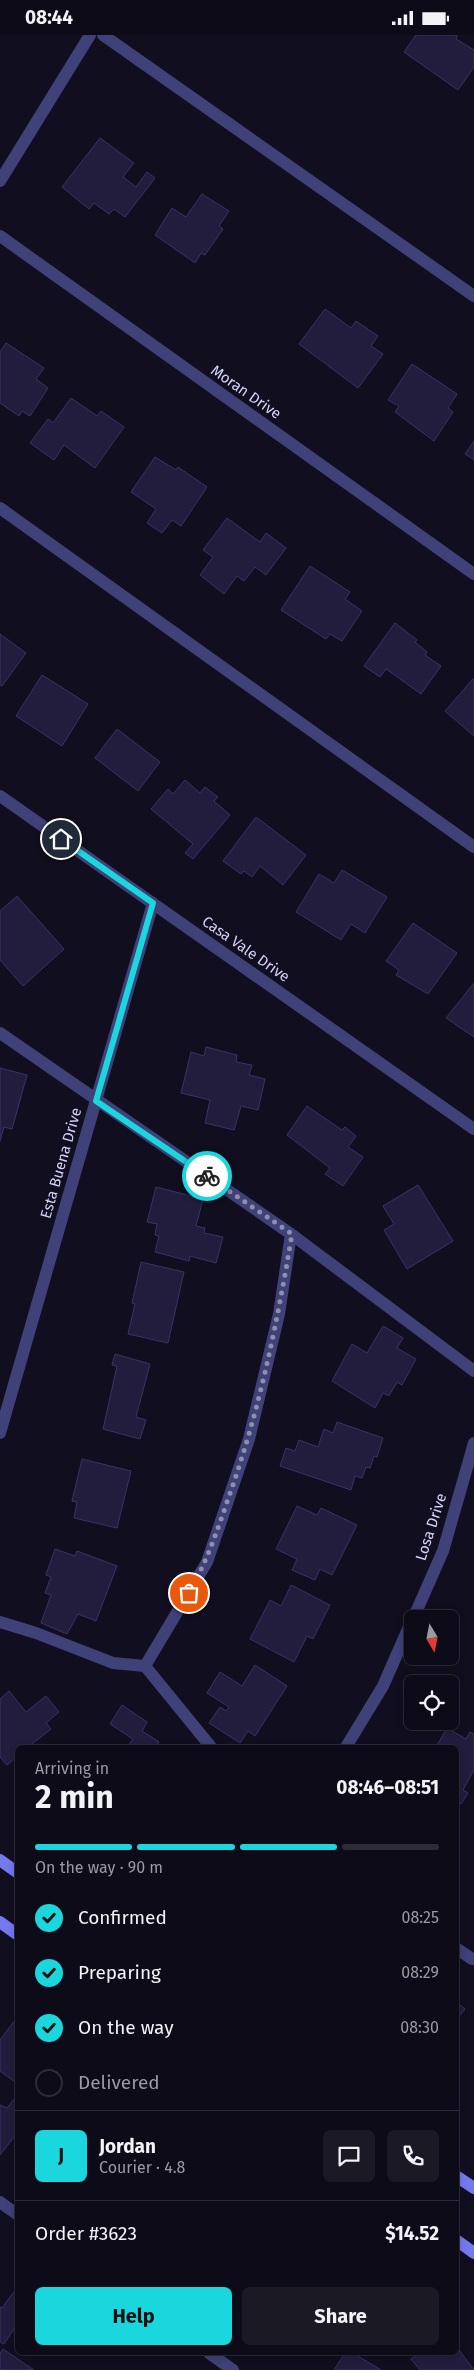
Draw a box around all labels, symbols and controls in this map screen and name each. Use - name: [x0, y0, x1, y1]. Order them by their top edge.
- text: 08:44: [25, 6, 73, 29]
- street label: Moran Drive: [207, 361, 285, 423]
- pin: [40, 818, 82, 860]
- icon: home: [47, 825, 75, 853]
- street label: Casa Vale Drive: [199, 912, 293, 986]
- street label: Esta Buena Drive: [37, 1105, 85, 1221]
- courier: [182, 1151, 232, 1201]
- icon: bike: [193, 1162, 221, 1190]
- street label: Losa Drive: [412, 1491, 450, 1563]
- pin: [168, 1572, 210, 1614]
- icon: bag: [175, 1579, 203, 1607]
- north arrow: [404, 1610, 459, 1665]
- map controls: [404, 1610, 459, 1730]
- button: locate: [404, 1675, 459, 1730]
- text: Arriving in: [35, 1759, 109, 1778]
- text: 08:46–08:51: [336, 1776, 439, 1799]
- text: 2 min: [35, 1778, 114, 1816]
- text: On the way · 90 m: [35, 1858, 163, 1877]
- icon: check: [35, 1904, 63, 1932]
- text: Confirmed: [78, 1906, 167, 1929]
- text: 08:25: [401, 1908, 439, 1927]
- icon: check: [35, 1959, 63, 1987]
- text: Preparing: [78, 1961, 161, 1984]
- text: 08:29: [401, 1963, 439, 1982]
- icon: check: [35, 2014, 63, 2042]
- text: On the way: [78, 2016, 174, 2039]
- text: 08:30: [400, 2018, 439, 2037]
- text: Delivered: [78, 2071, 160, 2094]
- button: chat: [323, 2130, 375, 2182]
- button: phone: [387, 2130, 439, 2182]
- text: Jordan: [99, 2135, 156, 2158]
- text: J: [58, 2144, 64, 2167]
- text: Courier · 4.8: [99, 2158, 185, 2177]
- text: Order #3623: [35, 2222, 137, 2245]
- text: $14.52: [385, 2222, 439, 2245]
- button: Help: [35, 2287, 232, 2345]
- button: Share: [242, 2287, 439, 2345]

